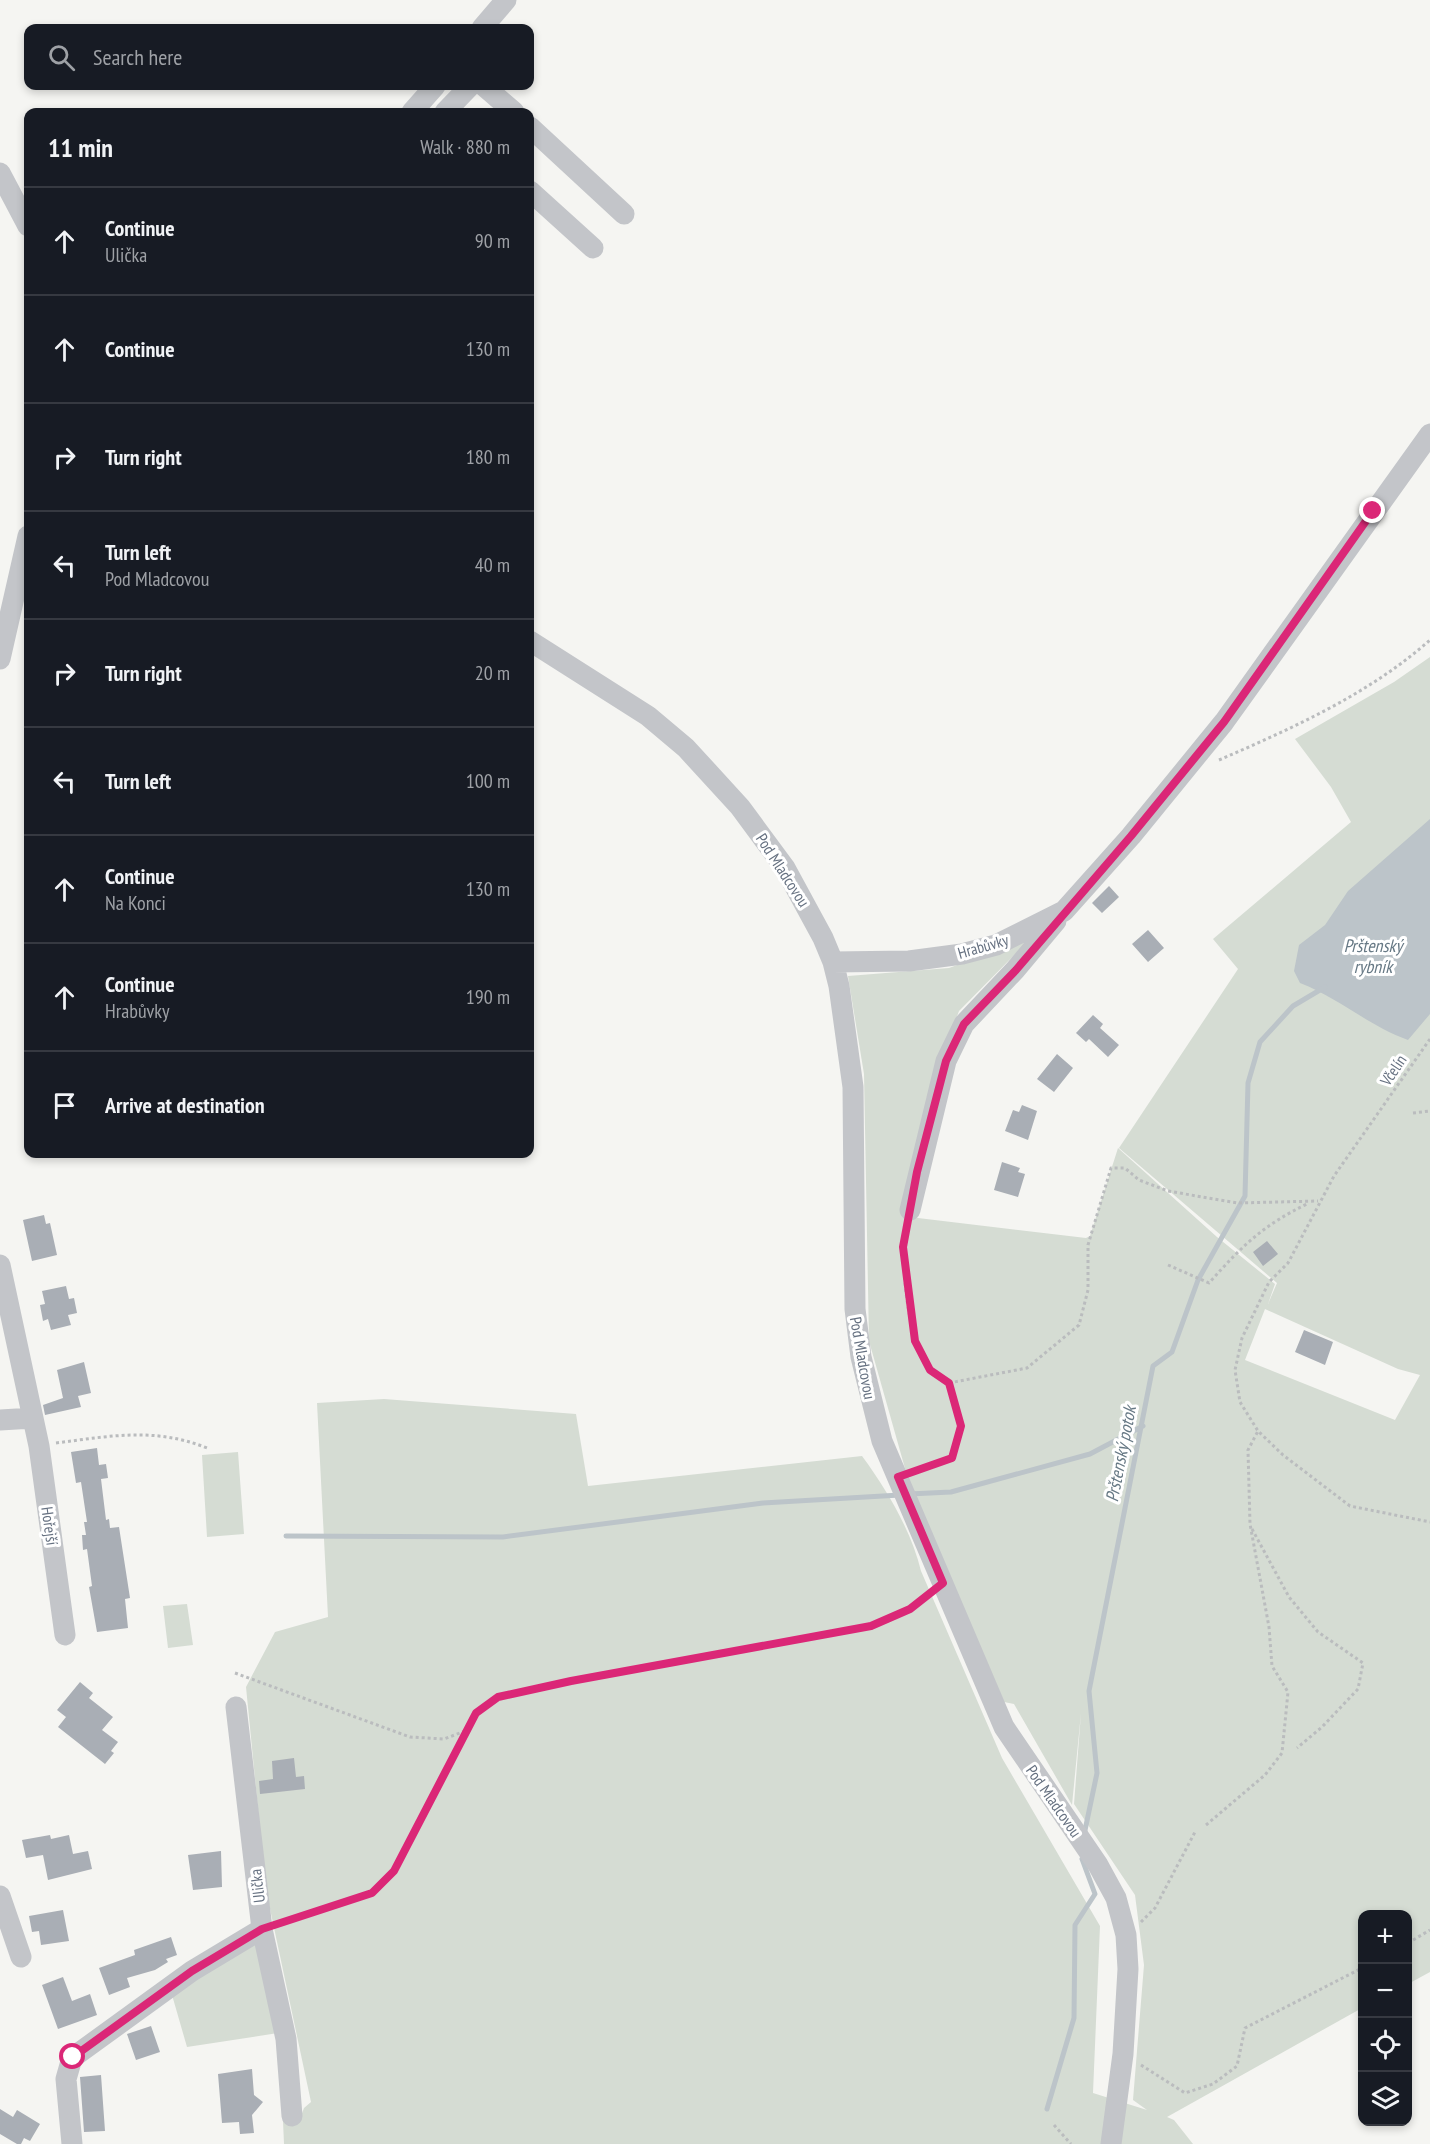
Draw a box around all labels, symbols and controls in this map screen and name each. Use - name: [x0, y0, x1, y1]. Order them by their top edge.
- search box: [24, 24, 534, 90]
- icon: search: [45, 41, 78, 74]
- text: Search here: [93, 43, 182, 71]
- text: 11 min: [48, 131, 113, 164]
- text: Walk · 880 m: [420, 134, 510, 160]
- text: Continue: [105, 214, 175, 242]
- icon: ahead: [48, 225, 81, 258]
- text: 90 m: [475, 228, 510, 254]
- text: Ulička: [105, 242, 147, 268]
- icon: ahead: [48, 333, 81, 366]
- text: Continue: [105, 335, 175, 363]
- text: 130 m: [466, 336, 510, 362]
- icon: right: [48, 441, 81, 474]
- text: Turn right: [105, 443, 182, 471]
- text: 180 m: [466, 444, 510, 470]
- route end: [1359, 497, 1385, 523]
- text: Turn left: [105, 538, 171, 566]
- icon: left: [48, 549, 81, 582]
- text: 40 m: [475, 552, 510, 578]
- text: Pod Mladcovou: [105, 566, 209, 592]
- icon: right: [48, 657, 81, 690]
- text: Turn right: [105, 659, 182, 687]
- text: 20 m: [475, 660, 510, 686]
- icon: left: [48, 765, 81, 798]
- text: Turn left: [105, 767, 171, 795]
- text: 100 m: [466, 768, 510, 794]
- street label: Pod Mladcovou: [752, 830, 814, 910]
- text: Continue: [105, 862, 175, 890]
- icon: ahead: [48, 873, 81, 906]
- text: 130 m: [466, 876, 510, 902]
- text: Na Konci: [105, 890, 166, 916]
- street label: Hrabůvky: [955, 929, 1011, 963]
- water label: Prštenský rybník: [1344, 934, 1405, 978]
- text: Continue: [105, 970, 175, 998]
- icon: ahead: [48, 981, 81, 1014]
- text: 190 m: [466, 984, 510, 1010]
- text: Hrabůvky: [105, 998, 170, 1024]
- street label: Včelín: [1375, 1051, 1411, 1090]
- icon: arrive: [48, 1089, 81, 1122]
- text: Arrive at destination: [105, 1091, 265, 1119]
- street label: Pod Mladcovou: [846, 1315, 880, 1401]
- water label: Prštenský potok: [1100, 1402, 1141, 1504]
- street label: Hořejší: [37, 1505, 63, 1547]
- street label: Pod Mladcovou: [1022, 1761, 1086, 1841]
- street label: Ulička: [245, 1868, 269, 1904]
- map controls: [1358, 1910, 1412, 2126]
- button: +: [1358, 1910, 1412, 1964]
- button: −: [1358, 1964, 1412, 2018]
- button: locate: [1358, 2018, 1412, 2072]
- route start: [59, 2043, 85, 2069]
- button: layers: [1358, 2072, 1412, 2126]

